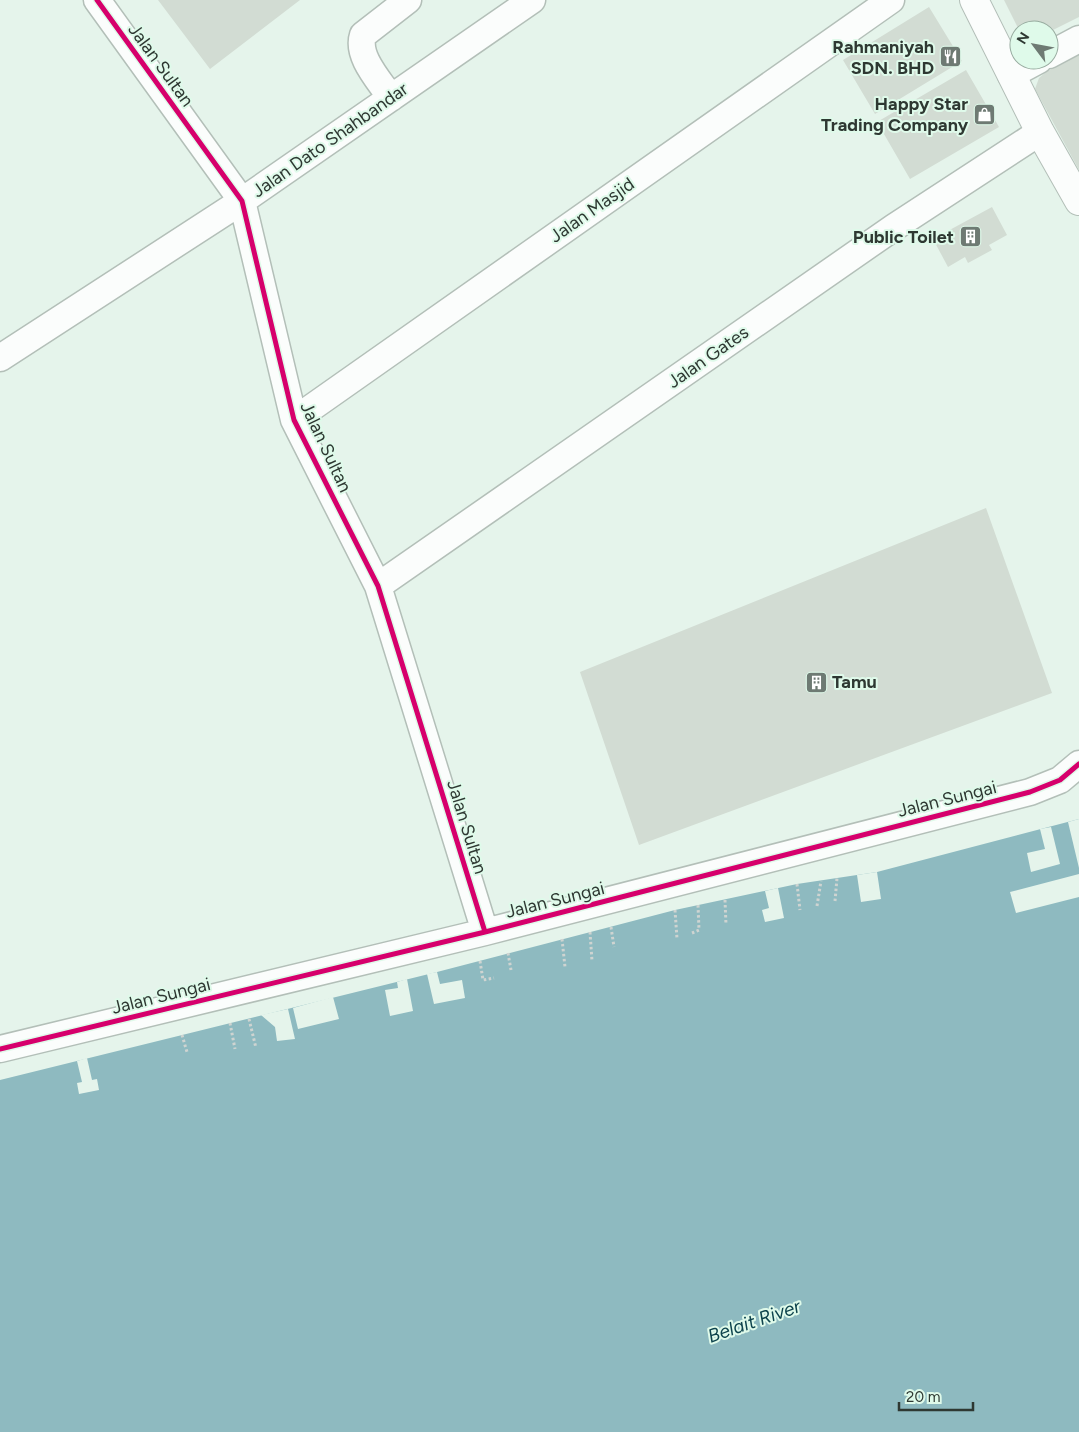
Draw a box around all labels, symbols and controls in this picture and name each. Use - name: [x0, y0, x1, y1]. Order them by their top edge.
- street label: Jalan Sultan: [124, 19, 198, 111]
- north arrow: [1009, 20, 1059, 70]
- text: N: [1013, 29, 1033, 47]
- place label: Rahmaniyah SDN. BHD: [832, 36, 934, 79]
- restaurant icon: Rahmaniyah SDN. BHD: [938, 45, 962, 69]
- street label: Jalan Dato Shahbandar: [248, 78, 412, 202]
- place label: Happy Star Trading Company: [821, 93, 969, 136]
- shop icon: Happy Star Trading Company: [972, 102, 996, 126]
- street label: Jalan Masjid: [545, 173, 639, 247]
- building icon: Public Toilet: [958, 225, 982, 249]
- place label: Public Toilet: [853, 226, 954, 248]
- street label: Jalan Gates: [663, 321, 753, 393]
- street label: Jalan Sultan: [296, 398, 356, 496]
- building icon: Tamu: [804, 670, 828, 694]
- place label: Tamu: [832, 671, 877, 693]
- street label: Jalan Sungai: [895, 776, 999, 822]
- street label: Jalan Sultan: [442, 777, 492, 877]
- street label: Jalan Sungai: [503, 877, 607, 923]
- street label: Jalan Sungai: [109, 973, 213, 1019]
- water label: Belait River: [705, 1294, 804, 1348]
- scale bar: [899, 1380, 973, 1412]
- text: 20 m: [906, 1388, 940, 1406]

